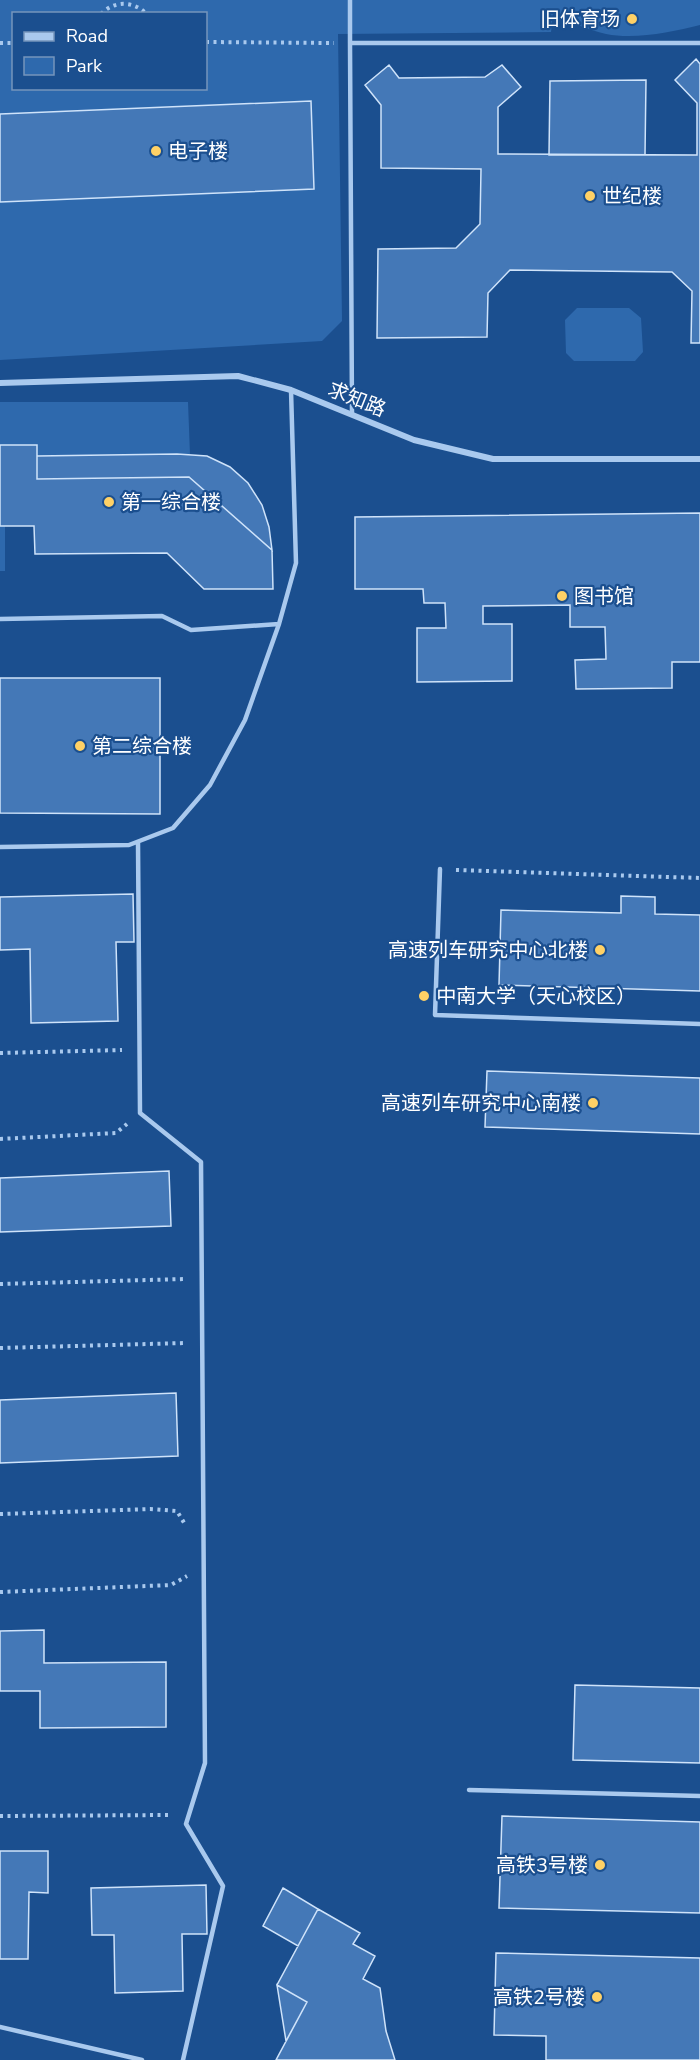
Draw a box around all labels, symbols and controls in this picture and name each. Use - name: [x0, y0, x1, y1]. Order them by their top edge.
- place label: 旧体育场: [540, 6, 620, 33]
- legend: [12, 12, 207, 90]
- marker: 旧体育场: [625, 12, 639, 26]
- text: Road: [66, 24, 108, 48]
- text: Park: [66, 54, 103, 78]
- place label: 电子楼: [168, 138, 228, 165]
- marker: 电子楼: [149, 144, 163, 158]
- place label: 世纪楼: [602, 183, 662, 210]
- marker: 世纪楼: [583, 189, 597, 203]
- street label: 求知路: [324, 376, 390, 423]
- place label: 第一综合楼: [121, 489, 221, 516]
- marker: 第一综合楼: [102, 495, 116, 509]
- place label: 图书馆: [574, 583, 634, 610]
- marker: 图书馆: [555, 589, 569, 603]
- place label: 第二综合楼: [92, 733, 192, 760]
- marker: 第二综合楼: [73, 739, 87, 753]
- place label: 高速列车研究中心北楼: [388, 937, 588, 964]
- marker: 高速列车研究中心北楼: [593, 943, 607, 957]
- place label: 中南大学（天心校区）: [436, 983, 636, 1010]
- marker: 中南大学（天心校区）: [417, 989, 431, 1003]
- place label: 高速列车研究中心南楼: [381, 1090, 581, 1117]
- marker: 高速列车研究中心南楼: [586, 1096, 600, 1110]
- place label: 高铁3号楼: [496, 1852, 588, 1879]
- marker: 高铁3号楼: [593, 1858, 607, 1872]
- place label: 高铁2号楼: [493, 1984, 585, 2011]
- marker: 高铁2号楼: [590, 1990, 604, 2004]

